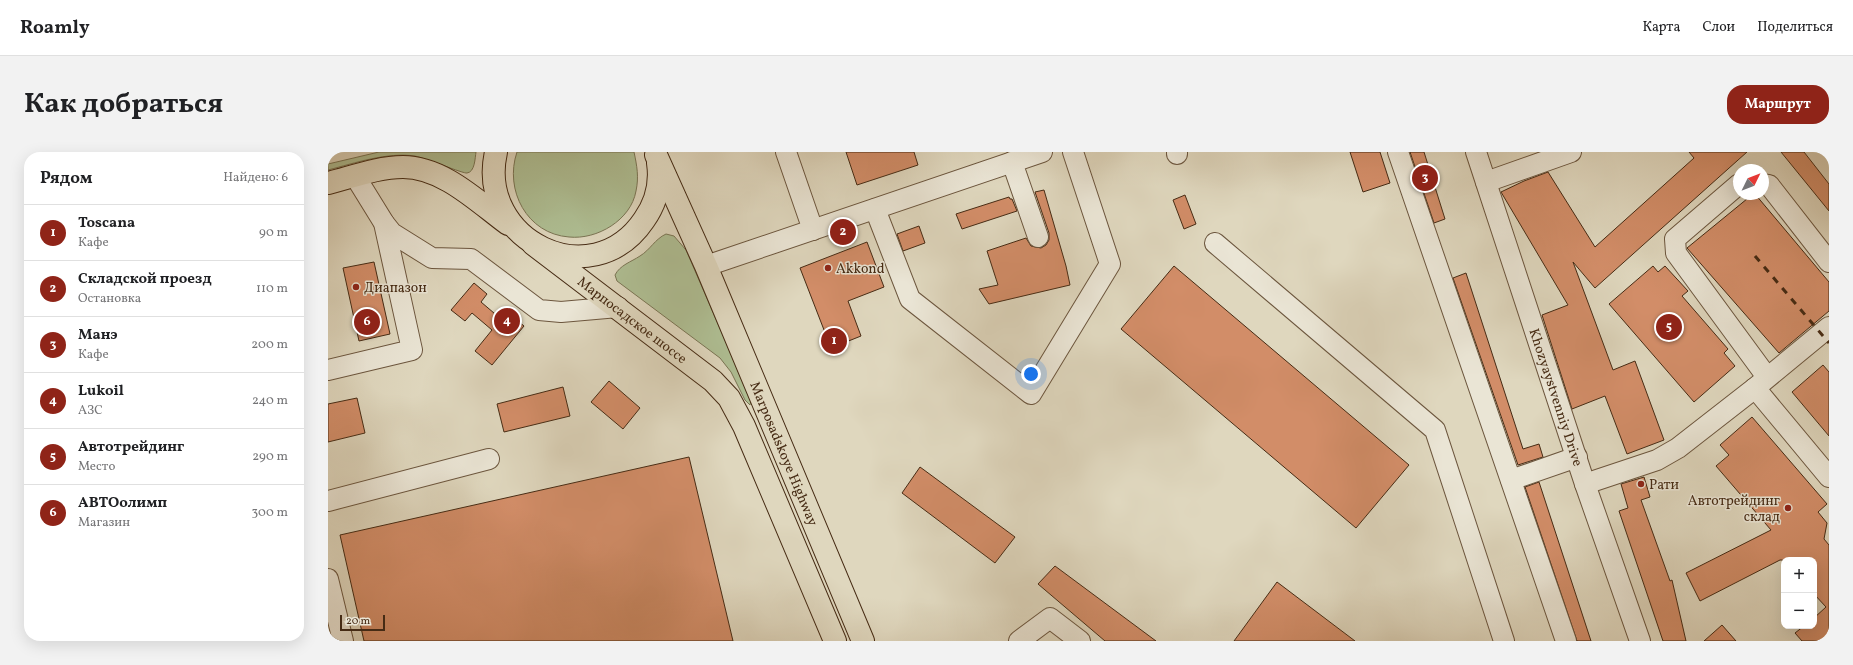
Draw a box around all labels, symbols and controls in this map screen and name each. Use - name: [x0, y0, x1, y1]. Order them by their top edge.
- text: Roamly: [20, 15, 90, 41]
- text: Карта: [1642, 18, 1680, 37]
- text: Слои: [1702, 18, 1735, 37]
- text: Поделиться: [1757, 18, 1833, 37]
- text: Как добраться: [24, 85, 223, 124]
- button: Маршрут: [1727, 85, 1829, 124]
- pin: 3: [1412, 163, 1438, 193]
- north arrow: [1733, 164, 1769, 200]
- text: Рядом: [40, 167, 93, 190]
- text: Найдено: 6: [223, 169, 288, 187]
- text: Toscana: [78, 213, 135, 234]
- pin: 2: [830, 217, 856, 247]
- text: 1: [50, 224, 56, 242]
- text: 90 m: [259, 224, 288, 242]
- text: Кафе: [78, 234, 109, 252]
- place label: Akkond: [836, 260, 885, 279]
- marker: Akkond: [823, 263, 833, 273]
- text: Складской проезд: [78, 269, 212, 290]
- street label: Марпосадское шоссе: [573, 273, 691, 369]
- place label: Диапазон: [364, 279, 427, 298]
- text: 2: [50, 280, 56, 298]
- text: 110 m: [256, 280, 288, 298]
- marker: Диапазон: [351, 282, 361, 292]
- text: Остановка: [78, 290, 141, 308]
- pin: 4: [494, 306, 520, 336]
- pin: 6: [354, 307, 380, 337]
- pin: 5: [1656, 312, 1682, 342]
- text: Манэ: [78, 325, 118, 346]
- pin: 1: [821, 326, 847, 356]
- street label: Khozyaystvenniy Drive: [1524, 326, 1587, 469]
- text: 3: [50, 336, 56, 354]
- text: 200 m: [251, 336, 288, 354]
- text: Кафе: [78, 346, 109, 364]
- your location: [1021, 364, 1041, 384]
- street label: Marposadskoye Highway: [744, 379, 822, 529]
- text: Lukoil: [78, 381, 124, 402]
- text: 4: [49, 392, 57, 410]
- text: 240 m: [252, 392, 288, 410]
- text: АЗС: [78, 402, 103, 420]
- text: Автотрейдинг: [78, 437, 184, 458]
- text: 5: [50, 448, 56, 466]
- text: 290 m: [252, 448, 288, 466]
- text: Место: [78, 458, 115, 476]
- place label: Рати: [1649, 476, 1679, 495]
- marker: Рати: [1636, 479, 1646, 489]
- place label: Автотрейдинг склад: [1688, 492, 1780, 527]
- text: АВТОолимп: [78, 493, 167, 514]
- marker: Автотрейдинг склад: [1783, 503, 1793, 513]
- text: 6: [49, 504, 57, 522]
- text: 300 m: [252, 504, 288, 522]
- text: Магазин: [78, 514, 130, 532]
- map controls: [1781, 557, 1817, 629]
- button: +: [1781, 557, 1817, 593]
- button: −: [1781, 593, 1817, 629]
- scale bar: [340, 613, 385, 632]
- text: 20 m: [346, 614, 370, 629]

